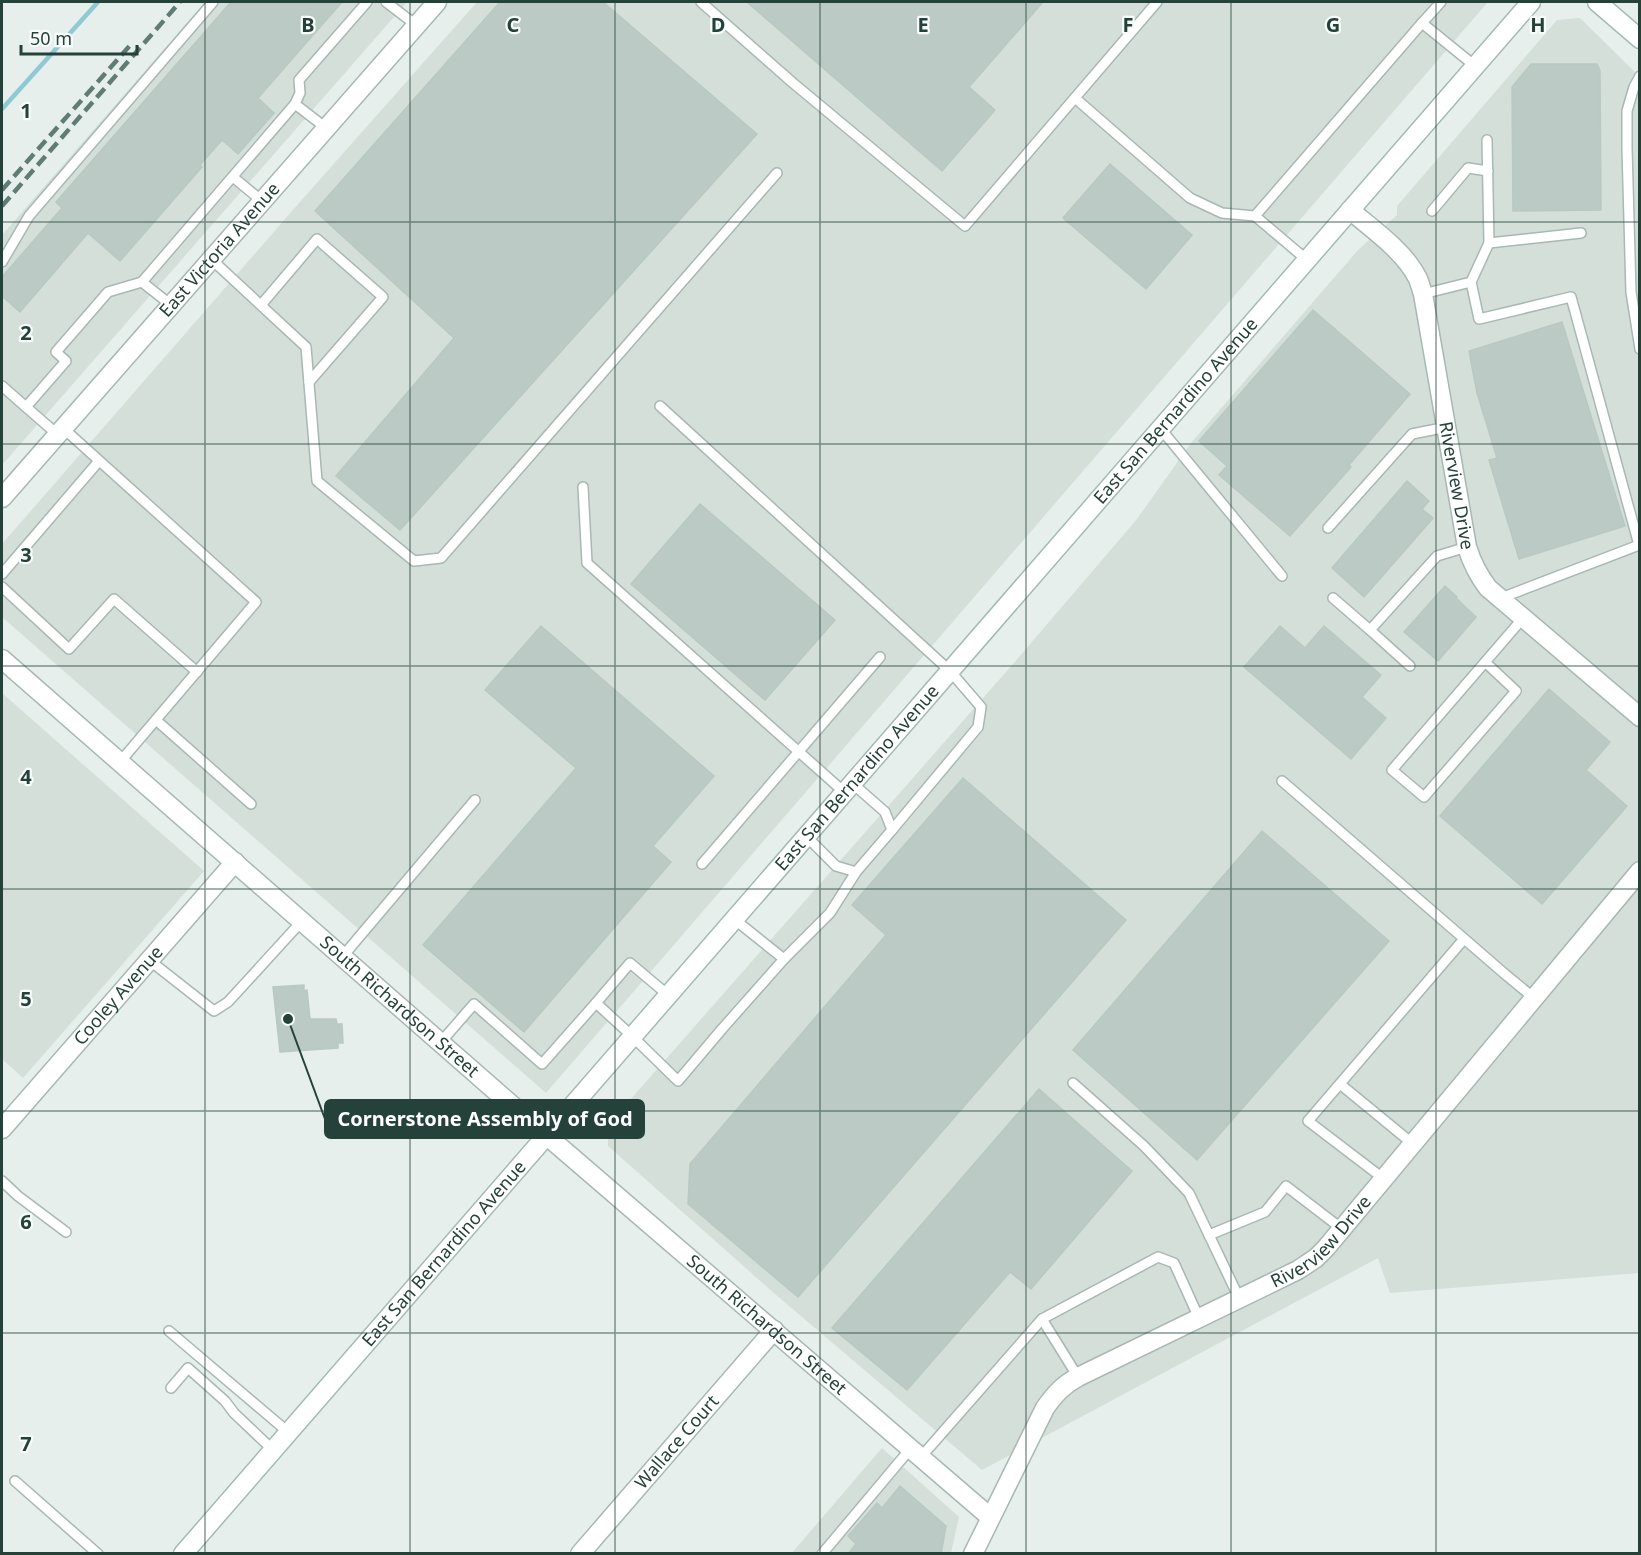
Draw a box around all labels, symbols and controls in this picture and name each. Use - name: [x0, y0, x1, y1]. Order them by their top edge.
- text: B: [301, 11, 315, 38]
- text: C: [507, 11, 520, 38]
- text: D: [711, 11, 725, 38]
- text: E: [917, 11, 929, 38]
- text: F: [1123, 11, 1133, 38]
- text: G: [1326, 11, 1340, 38]
- text: H: [1530, 11, 1546, 38]
- scale bar: [21, 18, 136, 56]
- text: 50 m: [30, 26, 72, 50]
- text: 1: [20, 97, 32, 124]
- street label: East Victoria Avenue: [153, 177, 284, 322]
- street label: East San Bernardino Avenue: [1088, 312, 1262, 508]
- text: 2: [20, 319, 32, 346]
- street label: Riverview Drive: [1434, 420, 1480, 551]
- text: 3: [20, 541, 32, 568]
- street label: East San Bernardino Avenue: [769, 679, 944, 875]
- text: 4: [20, 763, 32, 790]
- street label: South Richardson Street: [315, 930, 485, 1082]
- street label: Cooley Avenue: [68, 940, 168, 1050]
- text: 5: [20, 985, 32, 1012]
- callout: Cornerstone Assembly of God: [325, 1100, 644, 1138]
- text: Cornerstone Assembly of God: [337, 1105, 633, 1132]
- street label: East San Bernardino Avenue: [356, 1155, 531, 1351]
- street label: Riverview Drive: [1266, 1190, 1376, 1293]
- text: 6: [20, 1208, 32, 1235]
- street label: South Richardson Street: [682, 1249, 853, 1400]
- street label: Wallace Court: [629, 1389, 724, 1493]
- text: 7: [20, 1430, 32, 1457]

